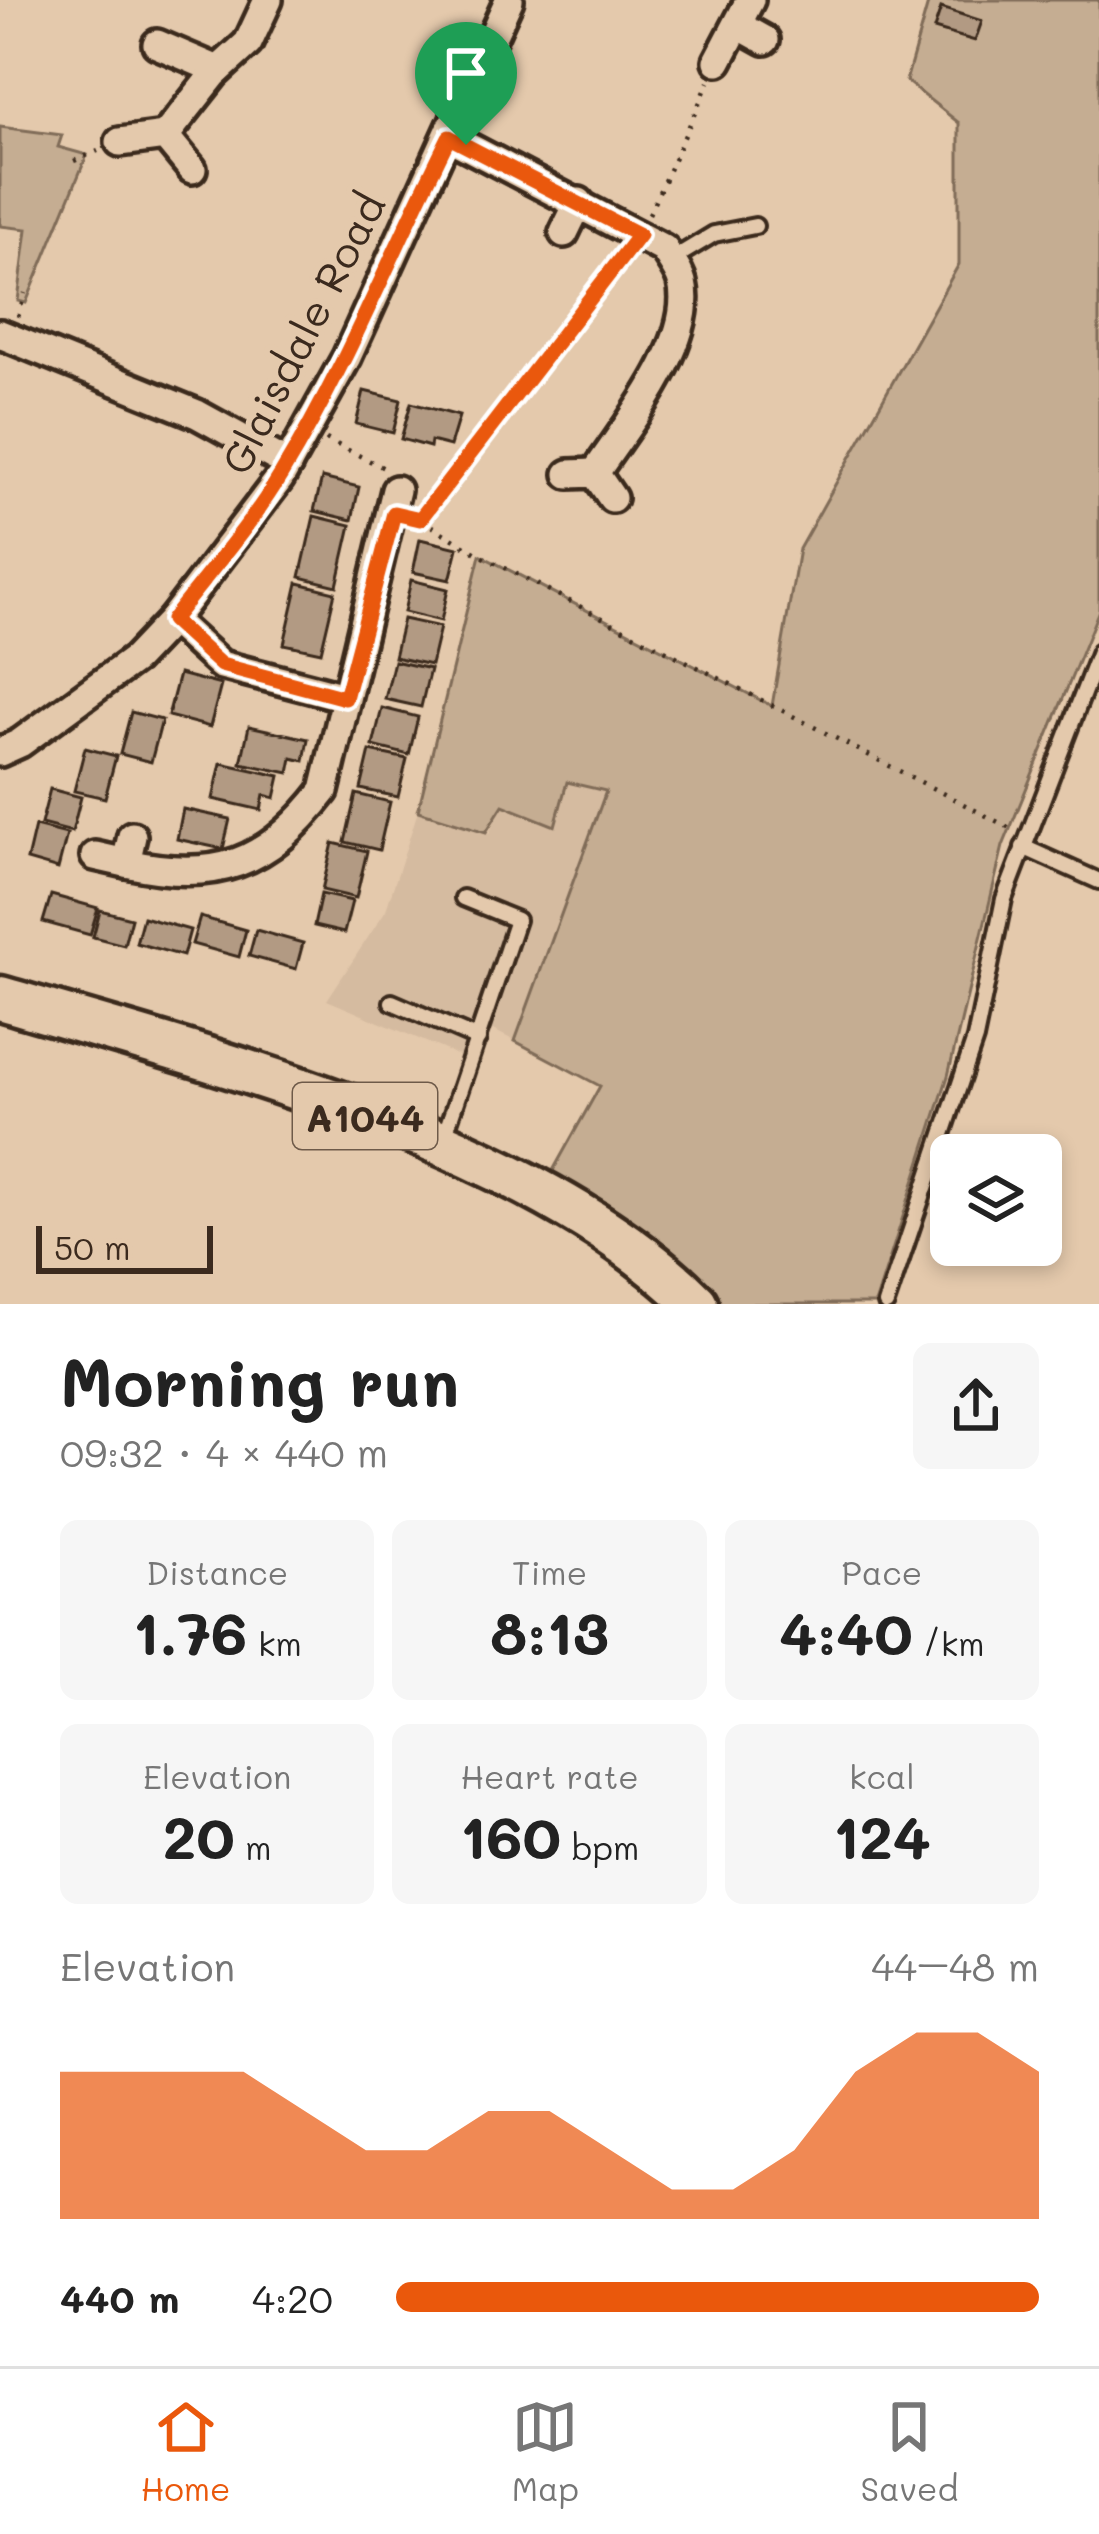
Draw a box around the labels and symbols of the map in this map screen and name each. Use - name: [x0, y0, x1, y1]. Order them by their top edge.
- pin: [415, 22, 517, 145]
- street label: Glaisdale Road: [207, 183, 397, 483]
- road number: A1044: [293, 1083, 437, 1149]
- scale bar: [36, 1220, 213, 1273]

